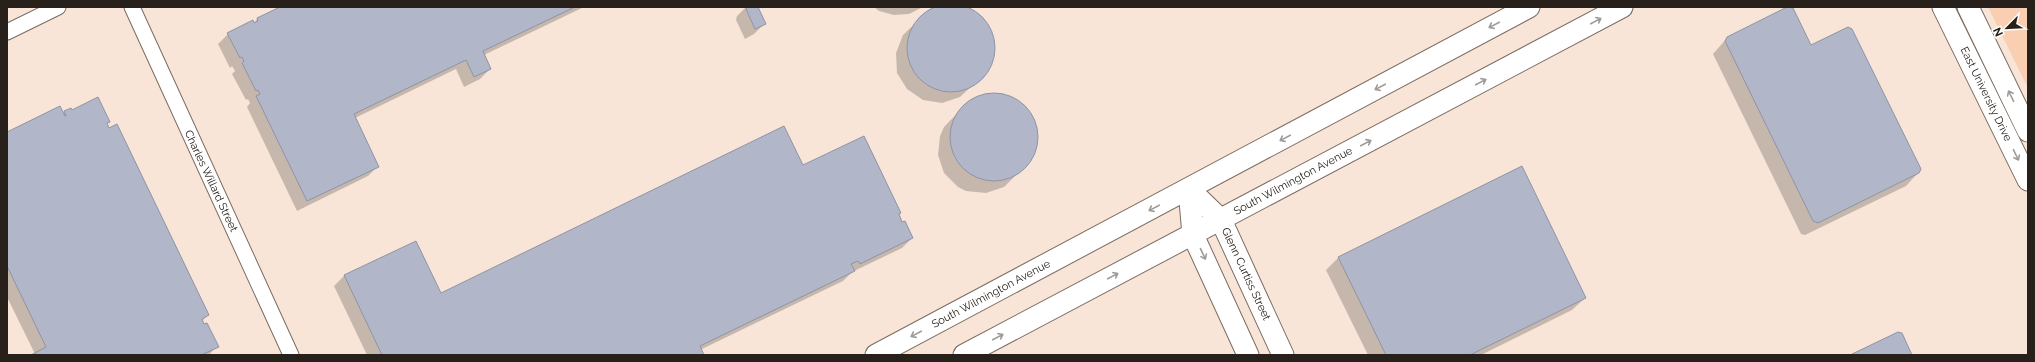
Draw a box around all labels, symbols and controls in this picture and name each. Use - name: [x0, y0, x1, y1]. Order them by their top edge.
- north arrow: [1987, 8, 2027, 48]
- one-way arrow: [1590, 17, 1602, 24]
- one-way arrow: [1489, 22, 1501, 30]
- text: N: [1991, 25, 2006, 38]
- street label: East University Drive: [1957, 45, 2015, 144]
- one-way arrow: [1475, 78, 1487, 85]
- one-way arrow: [1374, 83, 1386, 91]
- one-way arrow: [2007, 90, 2014, 102]
- street label: Charles Willard Street: [182, 128, 240, 234]
- one-way arrow: [1279, 134, 1291, 142]
- one-way arrow: [1360, 138, 1372, 146]
- street label: South Wilmington Avenue: [1231, 144, 1355, 218]
- one-way arrow: [2013, 149, 2020, 161]
- one-way arrow: [1149, 204, 1161, 212]
- street label: Glenn Curtiss Street: [1219, 226, 1273, 323]
- one-way arrow: [1200, 247, 1207, 259]
- street label: South Wilmington Avenue: [929, 257, 1053, 331]
- one-way arrow: [1107, 272, 1119, 279]
- one-way arrow: [910, 330, 922, 338]
- one-way arrow: [992, 332, 1004, 340]

